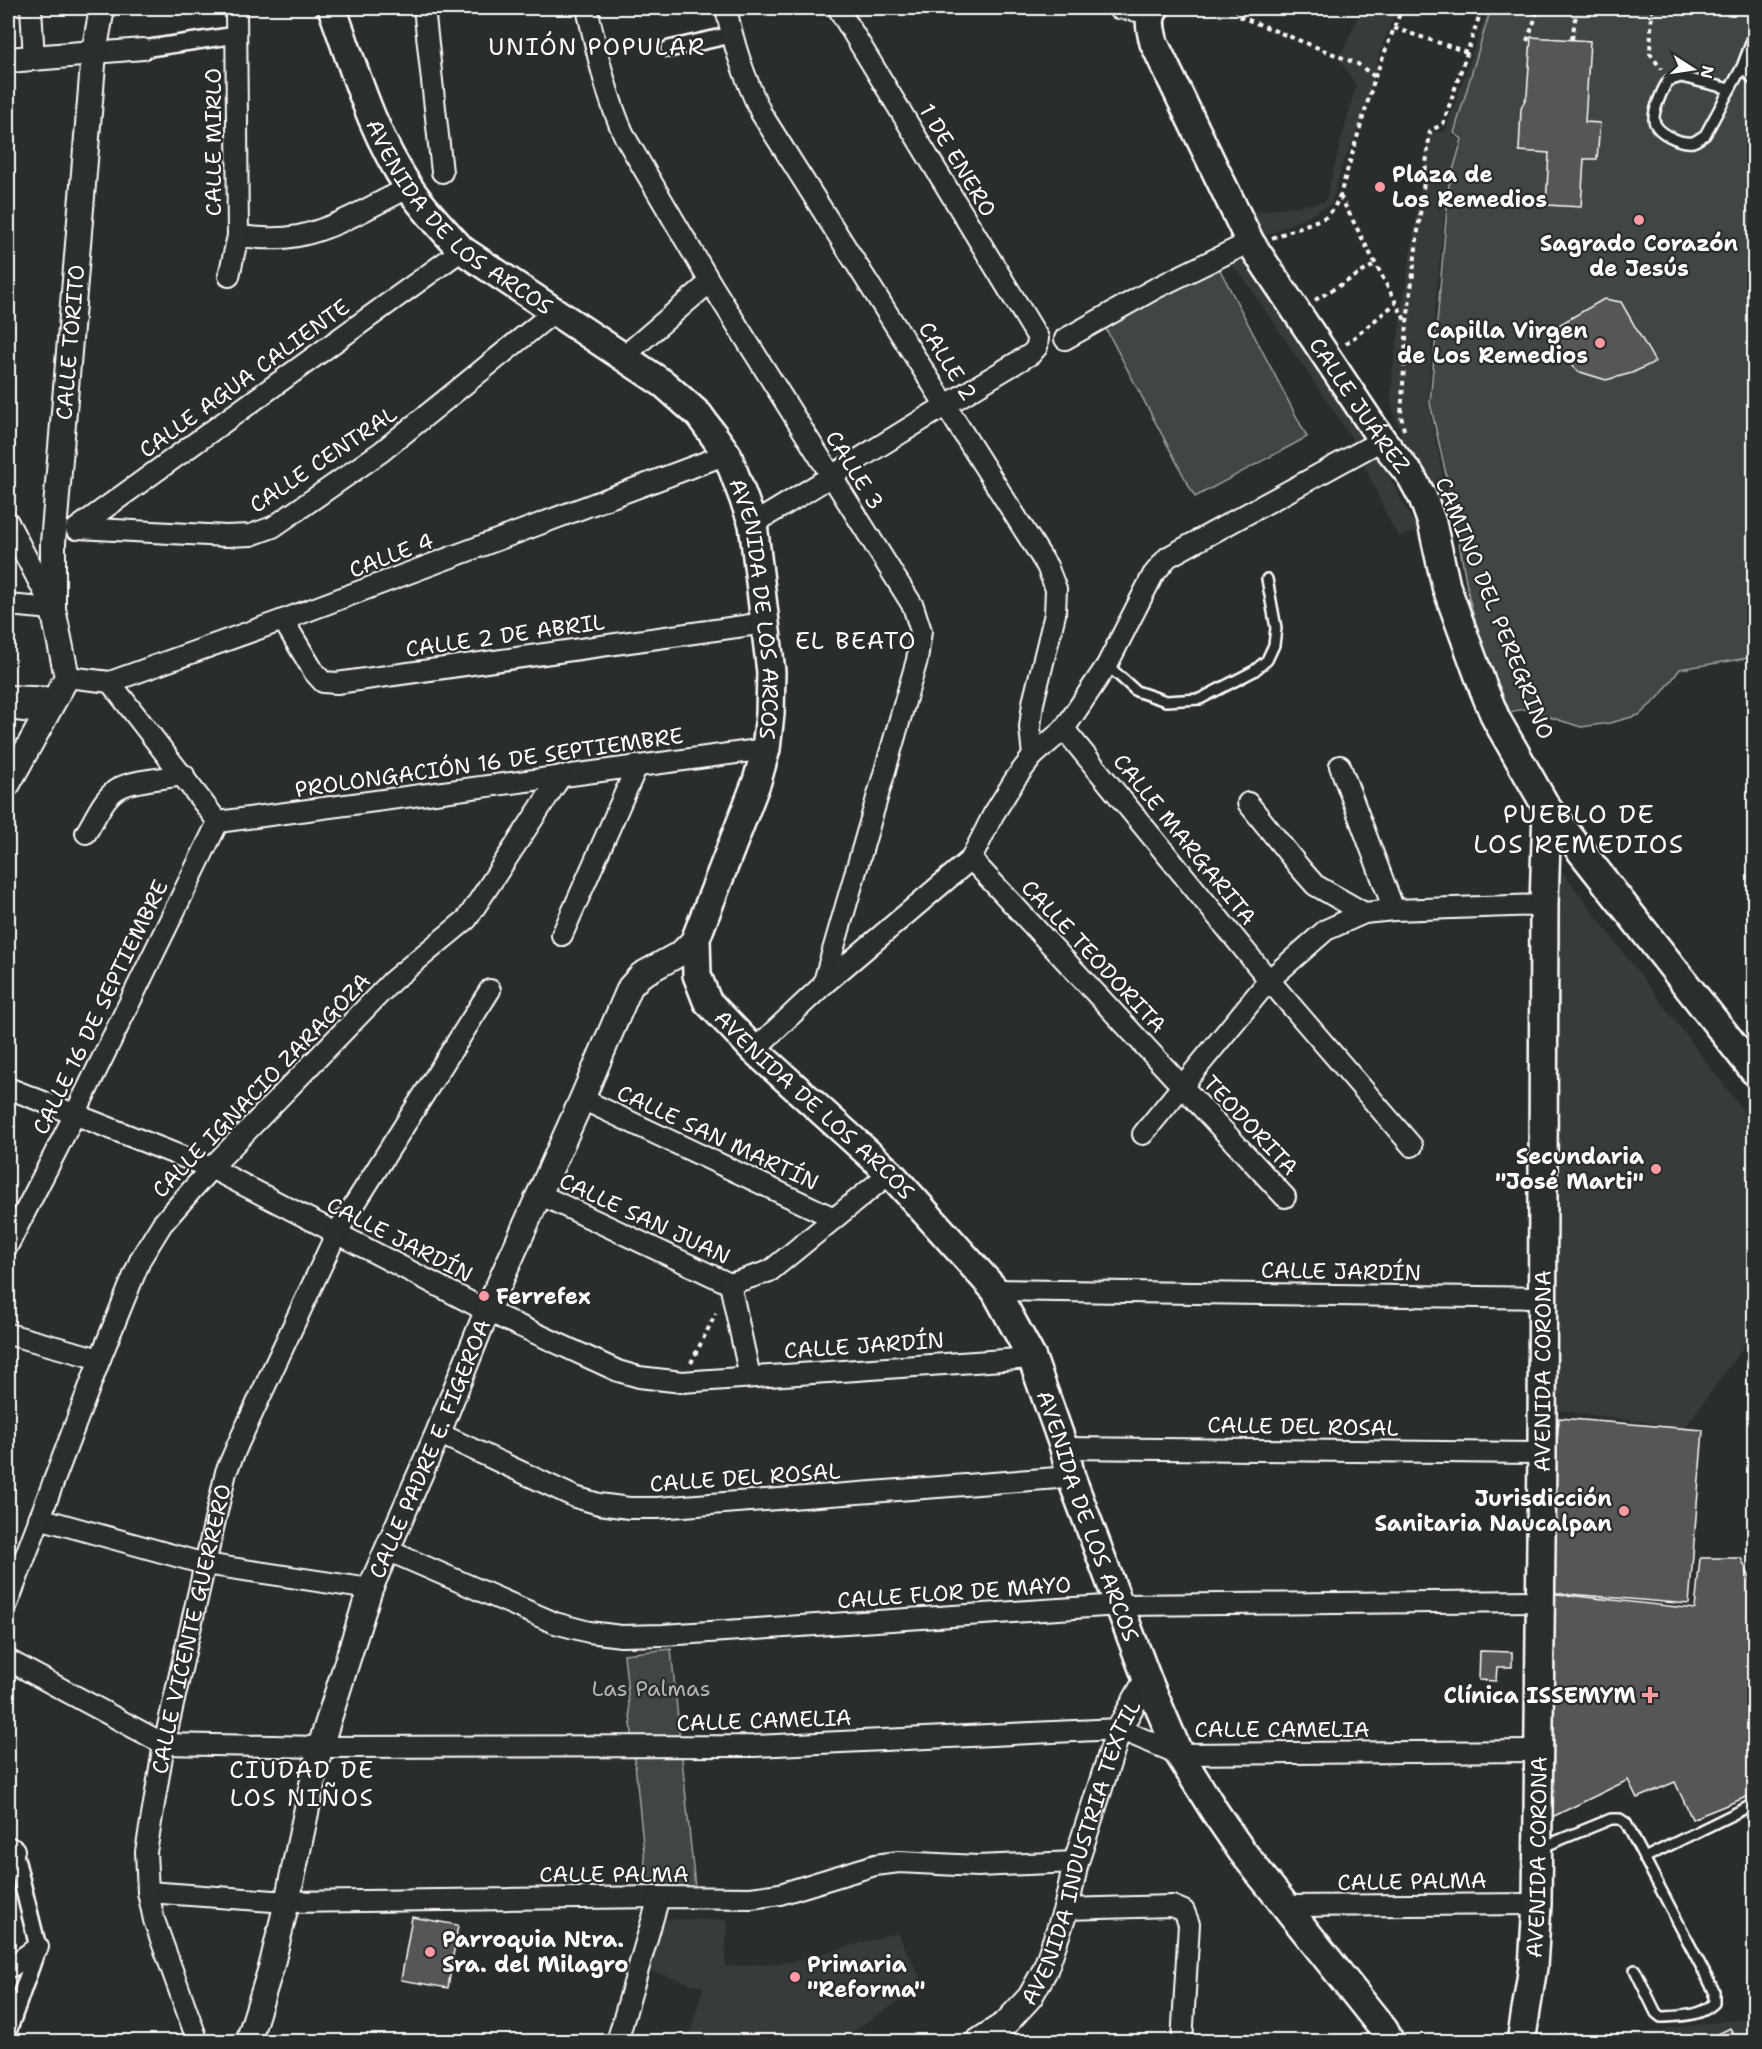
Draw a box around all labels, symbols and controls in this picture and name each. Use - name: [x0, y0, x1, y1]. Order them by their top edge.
- district label: UNIÓN POPULAR: [488, 31, 706, 63]
- north arrow: [1663, 39, 1723, 99]
- text: N: [1696, 64, 1719, 80]
- street label: CALLE MIRLO: [199, 68, 228, 216]
- street label: 1 DE ENERO: [912, 98, 1003, 222]
- street label: AVENIDA DE LOS ARCOS: [359, 115, 558, 321]
- place label: Plaza de Los Remedios: [1392, 160, 1547, 214]
- marker: Plaza de Los Remedios: [1373, 180, 1387, 194]
- marker: Sagrado Corazón de Jesús: [1632, 213, 1646, 227]
- place label: Sagrado Corazón de Jesús: [1540, 229, 1739, 283]
- street label: CALLE TORITO: [49, 263, 91, 421]
- street label: CALLE AGUA CALIENTE: [133, 292, 355, 464]
- street label: CALLE 2: [912, 316, 983, 406]
- place label: Capilla Virgen de Los Remedios: [1397, 316, 1588, 370]
- street label: CALLE JUÁREZ: [1303, 332, 1417, 479]
- marker: Capilla Virgen de Los Remedios: [1593, 336, 1607, 350]
- street label: CALLE CENTRAL: [244, 399, 403, 519]
- street label: CALLE 3: [819, 425, 890, 515]
- street label: CAMINO DEL PEREGRINO: [1429, 473, 1561, 744]
- street label: AVENIDA DE LOS ARCOS: [722, 474, 785, 741]
- street label: CALLE 4: [345, 526, 438, 585]
- street label: CALLE 2 DE ABRIL: [404, 607, 607, 664]
- district label: EL BEATO: [795, 625, 917, 657]
- street label: PROLONGACIÓN 16 DE SEPTIEMBRE: [293, 721, 685, 804]
- street label: CALLE MARGARITA: [1106, 748, 1263, 931]
- district label: PUEBLO DE LOS REMEDIOS: [1473, 796, 1685, 861]
- street label: CALLE TEODORITA: [1015, 873, 1172, 1039]
- street label: CALLE 16 DE SEPTIEMBRE: [26, 875, 175, 1139]
- street label: CALLE IGNACIO ZARAGOZA: [146, 967, 377, 1204]
- street label: AVENIDA DE LOS ARCOS: [708, 1004, 921, 1206]
- street label: TEODORITA: [1197, 1069, 1305, 1182]
- street label: CALLE SAN MARTÍN: [612, 1078, 823, 1197]
- place label: Secundaria "José Marti": [1495, 1142, 1644, 1196]
- marker: Secundaria "José Marti": [1649, 1162, 1663, 1176]
- street label: CALLE SAN JUAN: [555, 1166, 735, 1271]
- street label: CALLE JARDÍN: [322, 1190, 478, 1289]
- street label: CALLE JARDÍN: [1261, 1256, 1421, 1287]
- street label: AVENIDA CORONA: [1528, 1270, 1558, 1472]
- place label: Ferrefex: [496, 1282, 591, 1311]
- marker: Ferrefex: [477, 1289, 491, 1303]
- street label: CALLE PADRE E. FIGEROA: [362, 1315, 497, 1583]
- street label: CALLE JARDÍN: [783, 1325, 945, 1366]
- street label: AVENIDA DE LOS ARCOS: [1030, 1386, 1146, 1646]
- street label: CALLE DEL ROSAL: [1207, 1410, 1399, 1443]
- street label: CALLE DEL ROSAL: [649, 1456, 841, 1499]
- street label: CALLE VICENTE GUERRERO: [145, 1481, 238, 1776]
- place label: Jurisdicción Sanitaria Naucalpan: [1375, 1484, 1612, 1538]
- marker: Jurisdicción Sanitaria Naucalpan: [1617, 1504, 1631, 1518]
- street label: CALLE FLOR DE MAYO: [836, 1570, 1072, 1615]
- park label: Las Palmas: [591, 1674, 711, 1703]
- place label: Clínica ISSEMYM: [1444, 1681, 1636, 1710]
- marker: Clínica ISSEMYM: [1641, 1686, 1659, 1704]
- street label: AVENIDA INDUSTRIA TEXTIL: [1014, 1694, 1148, 2011]
- street label: CALLE CAMELIA: [676, 1703, 852, 1738]
- street label: CALLE CAMELIA: [1194, 1715, 1370, 1744]
- district label: CIUDAD DE LOS NIÑOS: [229, 1754, 375, 1814]
- street label: AVENIDA CORONA: [1520, 1756, 1554, 1959]
- street label: CALLE PALMA: [539, 1860, 689, 1889]
- street label: CALLE PALMA: [1337, 1866, 1487, 1897]
- place label: Parroquia Ntra. Sra. del Milagro: [442, 1925, 629, 1979]
- marker: Parroquia Ntra. Sra. del Milagro: [423, 1945, 437, 1959]
- place label: Primaria "Reforma": [807, 1950, 925, 2004]
- marker: Primaria "Reforma": [788, 1970, 802, 1984]

